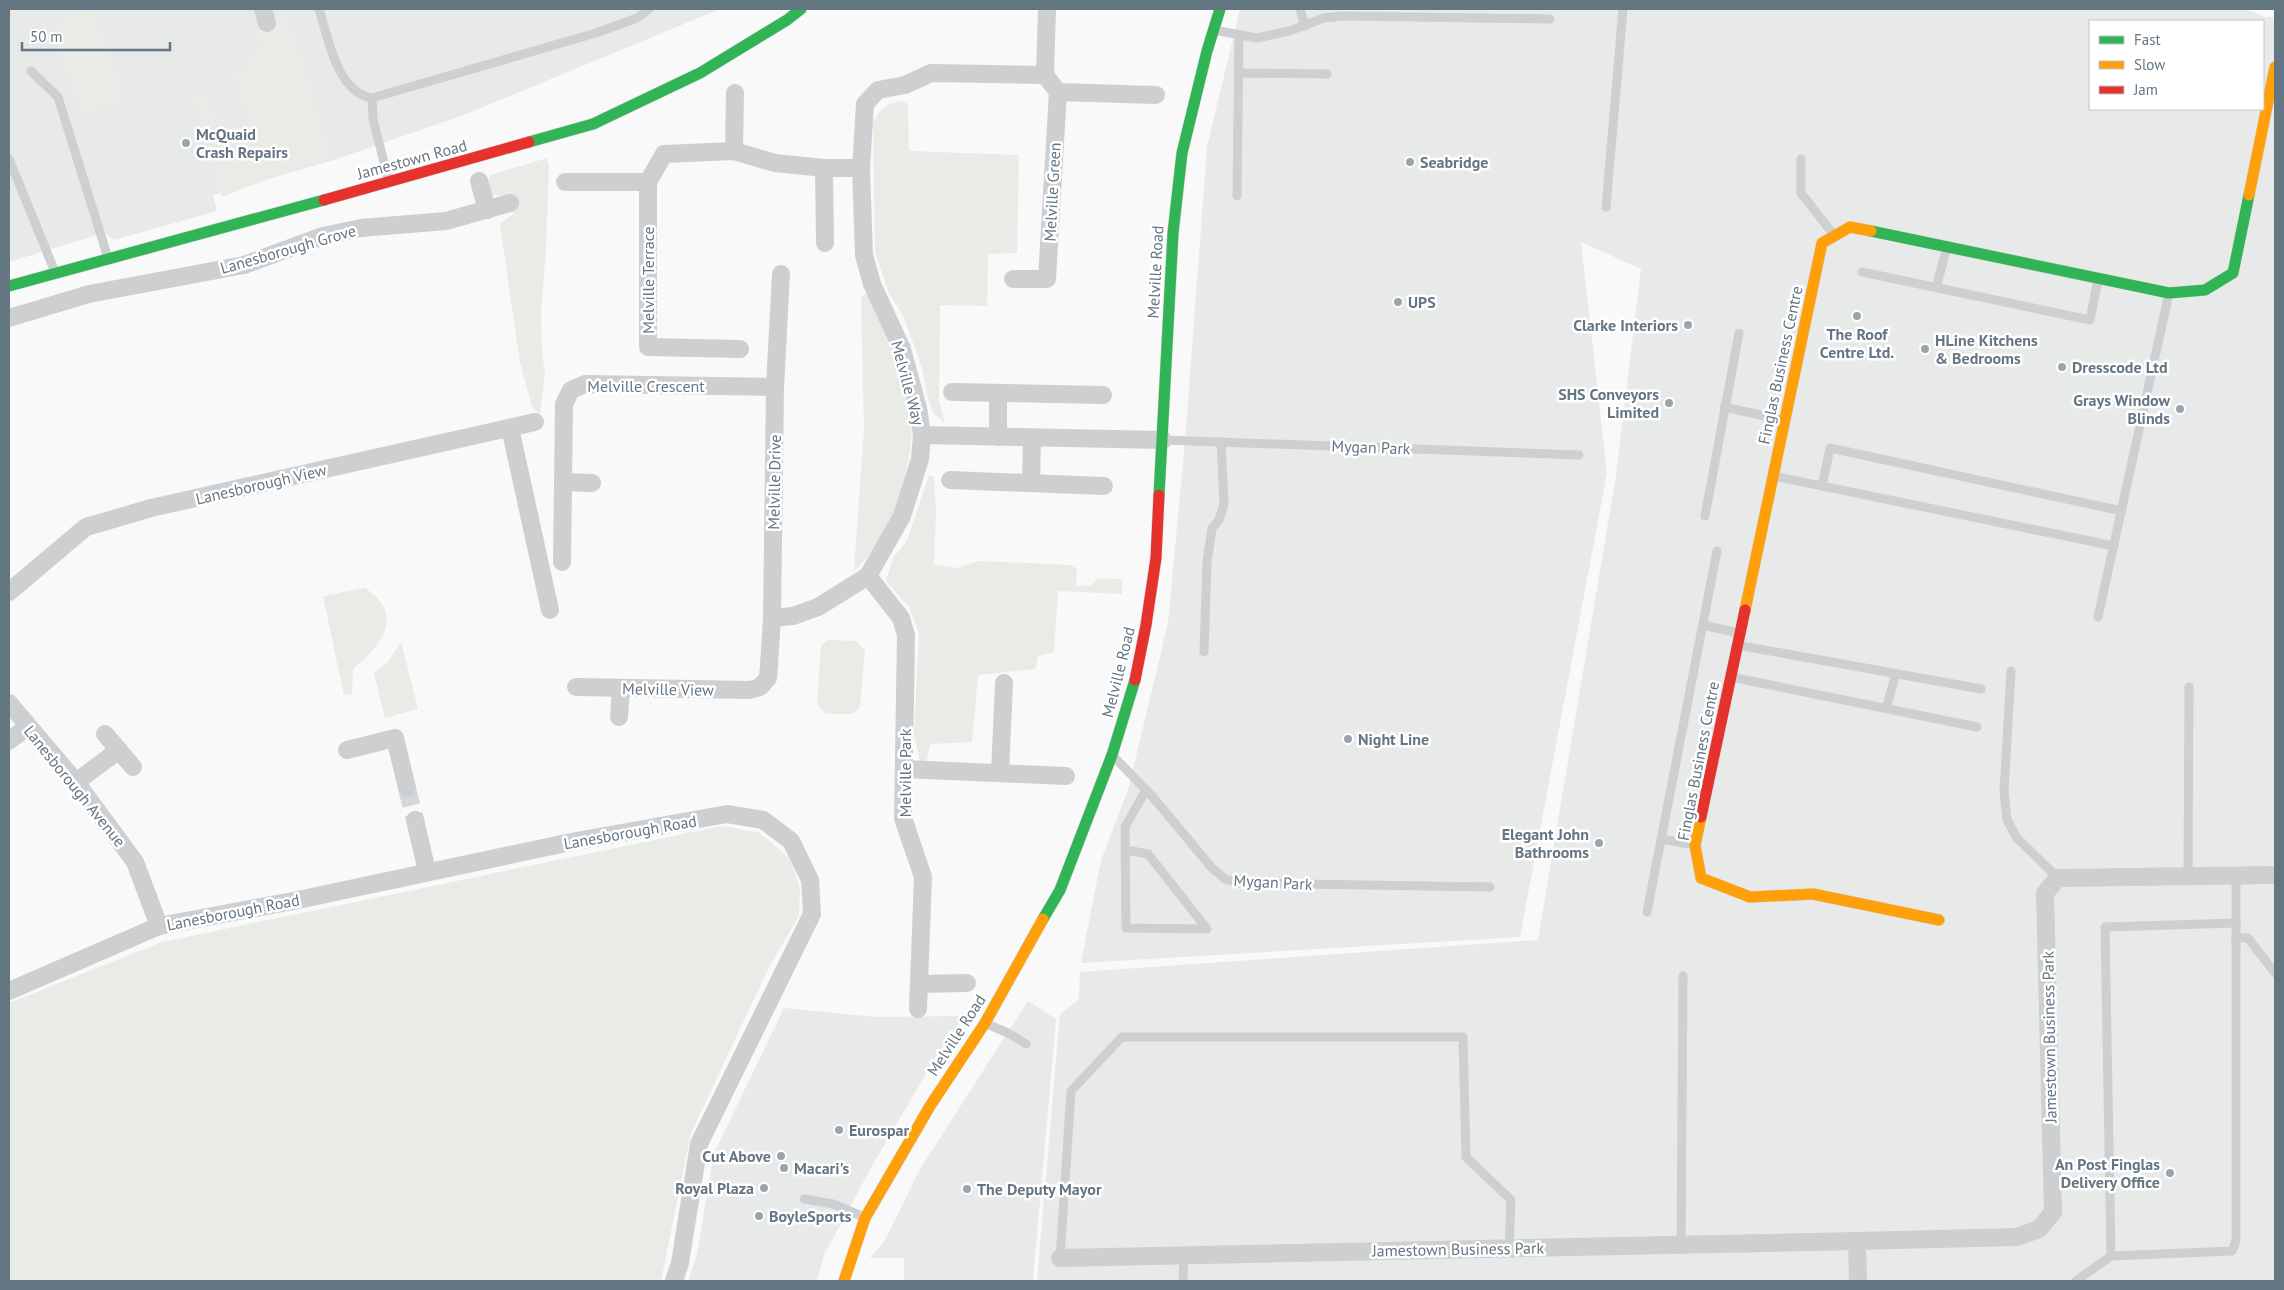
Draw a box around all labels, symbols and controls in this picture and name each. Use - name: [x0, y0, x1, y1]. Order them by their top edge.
- scale bar: [22, 20, 170, 52]
- legend: [2089, 20, 2264, 110]
- text: 50 m: [30, 27, 63, 46]
- text: Fast: [2134, 30, 2161, 49]
- text: Slow: [2134, 55, 2165, 74]
- text: Jam: [2133, 80, 2158, 99]
- place label: McQuaid Crash Repairs: [196, 124, 288, 162]
- street label: Jamestown Road: [354, 135, 469, 184]
- marker: McQuaid Crash Repairs: [180, 137, 192, 149]
- street label: Melville Green: [1039, 142, 1065, 242]
- place label: Seabridge: [1420, 152, 1488, 172]
- marker: Seabridge: [1404, 156, 1416, 168]
- street label: Lanesborough Grove: [218, 220, 358, 278]
- street label: Melville Road: [1143, 225, 1167, 319]
- street label: Melville Terrace: [638, 226, 658, 334]
- street label: Finglas Business Centre: [1753, 284, 1807, 446]
- place label: UPS: [1408, 292, 1436, 312]
- marker: UPS: [1392, 296, 1404, 308]
- marker: The Roof Centre Ltd.: [1851, 310, 1863, 322]
- place label: Clarke Interiors: [1573, 315, 1678, 335]
- marker: Clarke Interiors: [1682, 319, 1694, 331]
- place label: The Roof Centre Ltd.: [1820, 324, 1894, 362]
- place label: HLine Kitchens & Bedrooms: [1935, 330, 2038, 368]
- street label: Melville Way: [887, 338, 929, 428]
- marker: HLine Kitchens & Bedrooms: [1919, 343, 1931, 355]
- place label: Dresscode Ltd: [2072, 357, 2168, 377]
- marker: Dresscode Ltd: [2056, 361, 2068, 373]
- street label: Melville Crescent: [587, 376, 705, 396]
- place label: SHS Conveyors Limited: [1558, 384, 1659, 422]
- place label: Grays Window Blinds: [2073, 390, 2170, 428]
- marker: SHS Conveyors Limited: [1663, 397, 1675, 409]
- marker: Grays Window Blinds: [2174, 403, 2186, 415]
- street label: Melville Drive: [763, 434, 785, 530]
- street label: Mygan Park: [1331, 436, 1411, 458]
- street label: Lanesborough View: [194, 459, 329, 509]
- street label: Melville Road: [1097, 624, 1139, 720]
- street label: Melville View: [622, 678, 714, 700]
- street label: Finglas Business Centre: [1673, 680, 1723, 842]
- street label: Lanesborough Avenue: [20, 721, 130, 851]
- street label: Melville Park: [895, 728, 915, 817]
- place label: Night Line: [1358, 729, 1429, 749]
- marker: Night Line: [1342, 733, 1354, 745]
- street label: Lanesborough Road: [562, 810, 698, 854]
- place label: Elegant John Bathrooms: [1502, 824, 1589, 862]
- marker: Elegant John Bathrooms: [1593, 837, 1605, 849]
- street label: Mygan Park: [1233, 870, 1313, 894]
- street label: Lanesborough Road: [165, 889, 301, 935]
- street label: Jamestown Business Park: [2037, 951, 2061, 1124]
- street label: Melville Road: [922, 991, 990, 1079]
- place label: Eurospar: [849, 1120, 909, 1140]
- marker: Eurospar: [833, 1124, 845, 1136]
- place label: Cut Above: [702, 1146, 771, 1166]
- marker: Cut Above: [775, 1150, 787, 1162]
- place label: An Post Finglas Delivery Office: [2055, 1154, 2160, 1192]
- place label: Macari's: [794, 1158, 849, 1178]
- marker: Macari's: [778, 1162, 790, 1174]
- marker: An Post Finglas Delivery Office: [2164, 1167, 2176, 1179]
- place label: Royal Plaza: [675, 1178, 754, 1198]
- place label: The Deputy Mayor: [977, 1179, 1102, 1199]
- marker: Royal Plaza: [758, 1182, 770, 1194]
- marker: The Deputy Mayor: [961, 1183, 973, 1195]
- place label: BoyleSports: [769, 1206, 852, 1226]
- marker: BoyleSports: [753, 1210, 765, 1222]
- street label: Jamestown Business Park: [1371, 1237, 1544, 1261]

